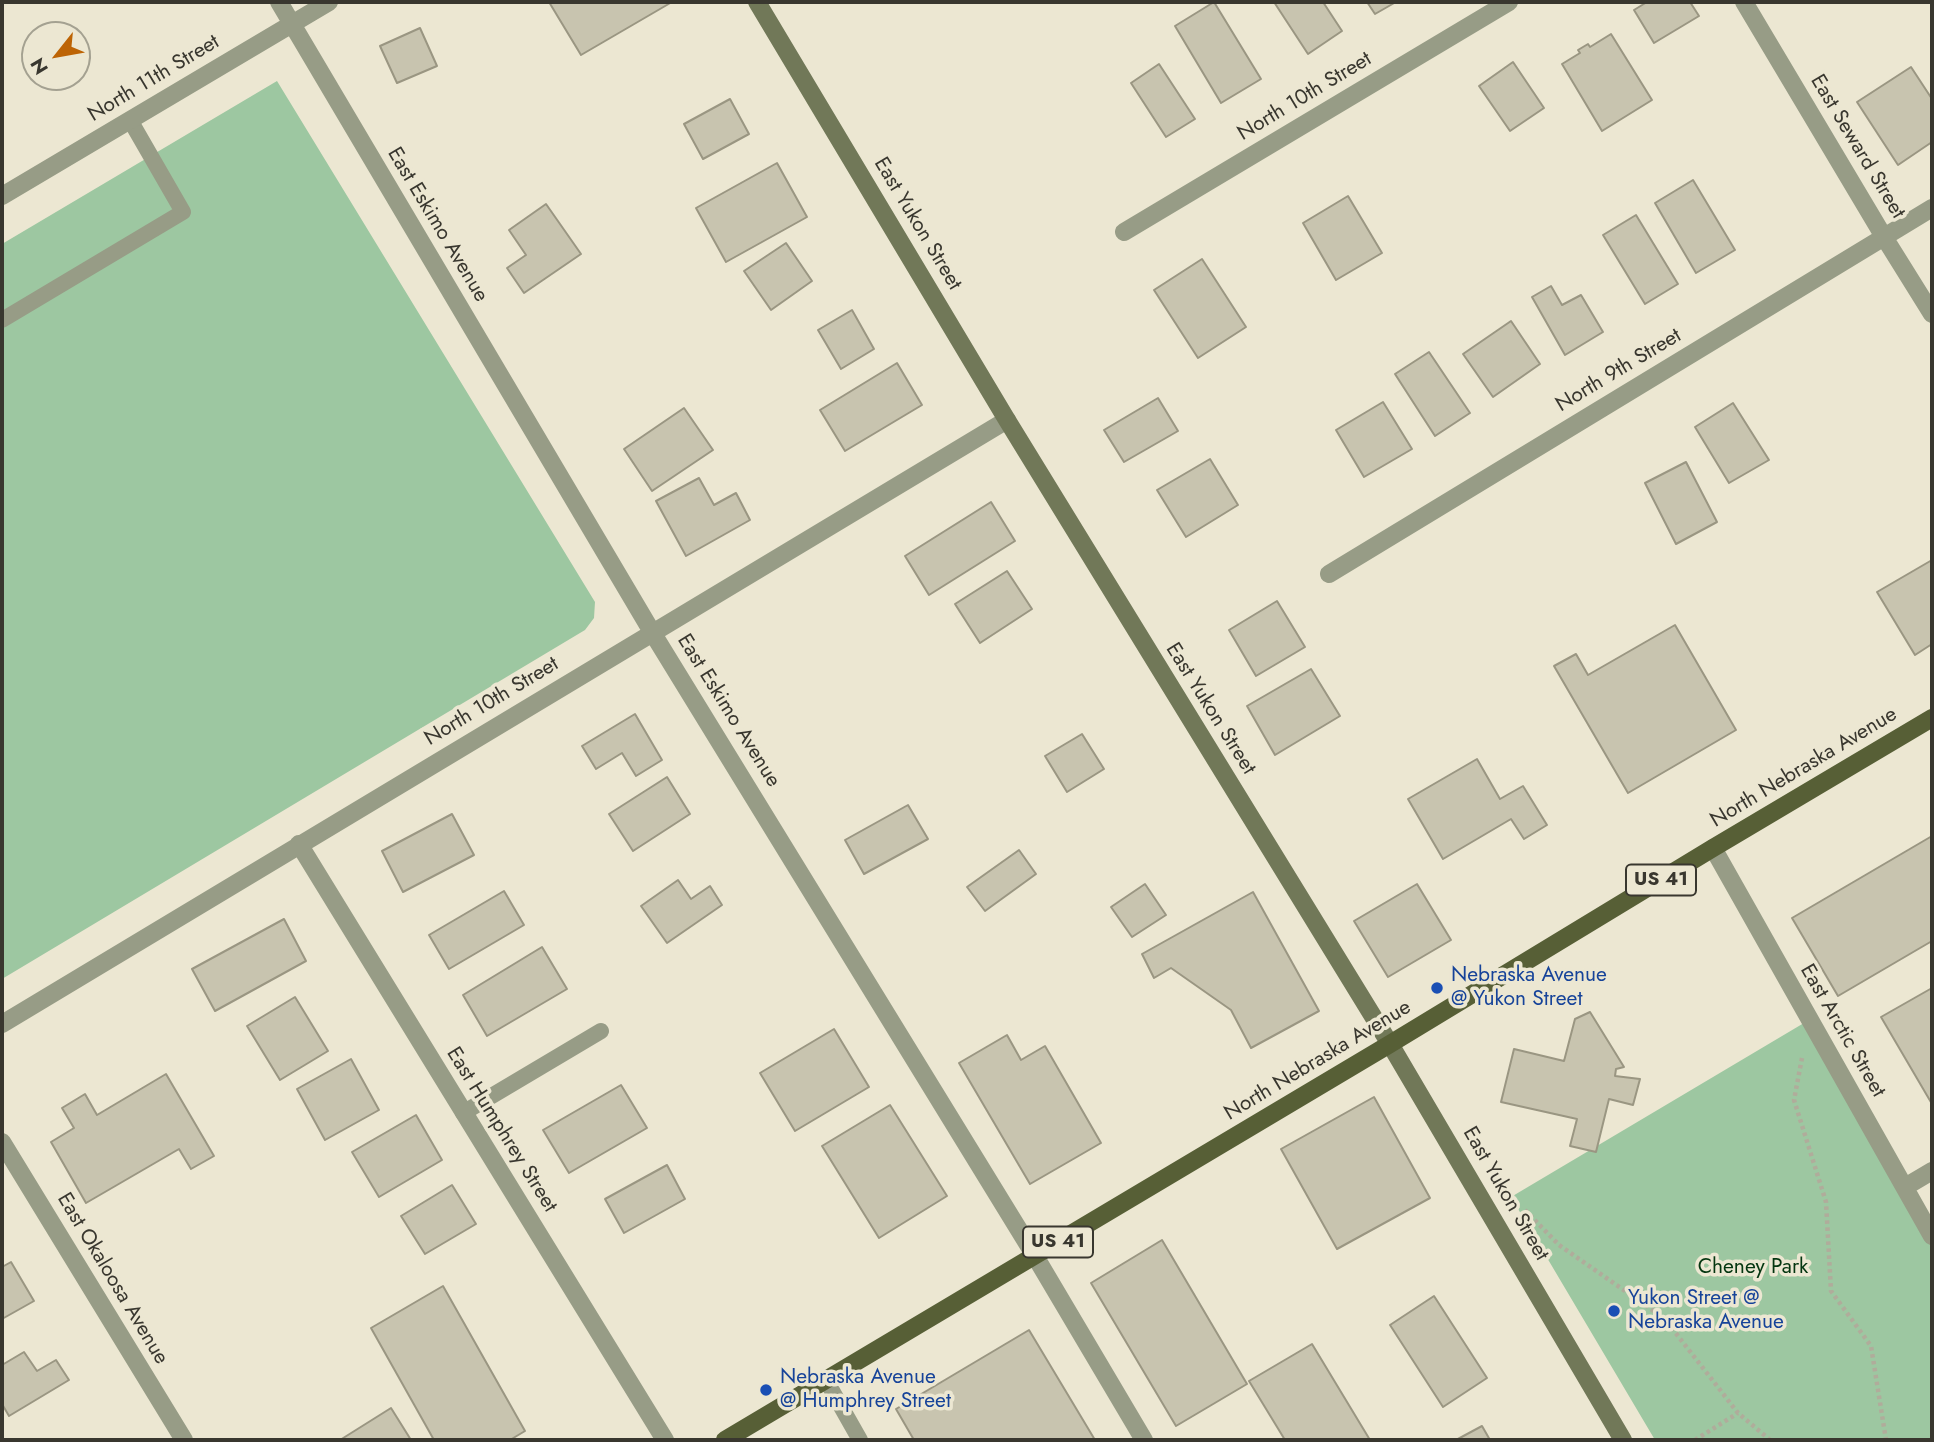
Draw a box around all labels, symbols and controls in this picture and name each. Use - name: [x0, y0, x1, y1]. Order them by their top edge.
- north arrow: [21, 21, 91, 91]
- street label: North 11th Street: [84, 30, 224, 128]
- street label: North 10th Street: [1233, 47, 1377, 147]
- text: N: [24, 53, 55, 79]
- street label: East Seward Street: [1804, 70, 1910, 224]
- street label: East Eskimo Avenue: [381, 143, 493, 307]
- street label: East Yukon Street: [867, 153, 967, 295]
- street label: North 9th Street: [1552, 324, 1686, 418]
- street label: East Eskimo Avenue: [671, 630, 785, 792]
- street label: East Yukon Street: [1159, 639, 1261, 779]
- street label: North 10th Street: [420, 652, 564, 752]
- street label: North Nebraska Avenue: [1706, 702, 1902, 834]
- road number: US 41: [1626, 864, 1696, 895]
- street label: East Arctic Street: [1794, 960, 1890, 1102]
- place label: Nebraska Avenue @ Yukon Street: [1451, 963, 1607, 1013]
- marker: Nebraska Avenue @ Yukon Street: [1429, 980, 1445, 996]
- street label: North Nebraska Avenue: [1220, 995, 1416, 1127]
- street label: East Humphrey Street: [440, 1043, 562, 1217]
- street label: East Yukon Street: [1456, 1123, 1554, 1265]
- street label: East Okaloosa Avenue: [51, 1189, 173, 1369]
- road number: US 41: [1023, 1226, 1093, 1258]
- park label: Cheney Park: [1698, 1255, 1808, 1281]
- place label: Yukon Street @ Nebraska Avenue: [1628, 1286, 1784, 1336]
- marker: Yukon Street @ Nebraska Avenue: [1606, 1303, 1622, 1319]
- place label: Nebraska Avenue @ Humphrey Street: [780, 1365, 951, 1415]
- marker: Nebraska Avenue @ Humphrey Street: [758, 1382, 774, 1398]

